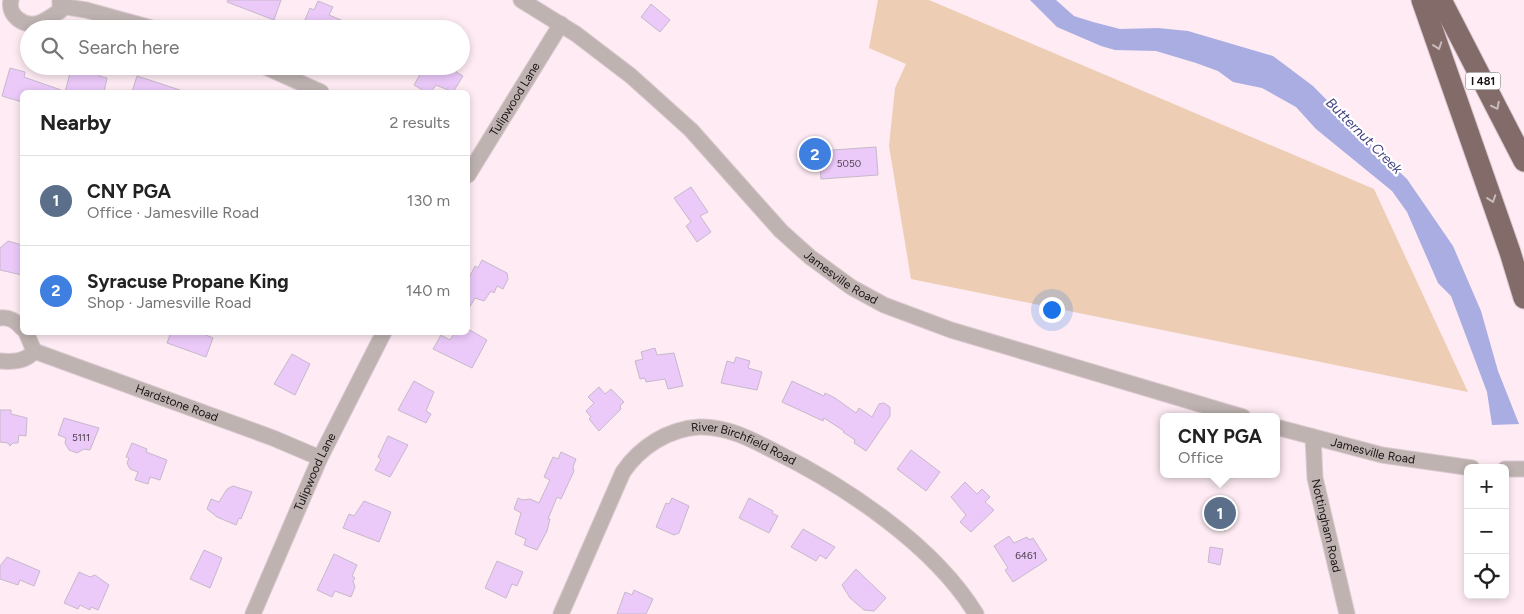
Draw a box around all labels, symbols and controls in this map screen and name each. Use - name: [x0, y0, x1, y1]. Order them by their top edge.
- search box: [20, 20, 470, 75]
- icon: search: [38, 34, 66, 62]
- text: Search here: [78, 36, 180, 59]
- one-way arrow: [1432, 41, 1442, 50]
- street label: Tulipwood Lane: [487, 59, 543, 139]
- road number: I 481: [1466, 72, 1500, 90]
- water label: Butternut Creek: [1322, 94, 1407, 179]
- one-way arrow: [1490, 101, 1500, 110]
- text: Nearby: [40, 110, 111, 135]
- text: 2 results: [390, 113, 450, 132]
- pin: 2: [799, 135, 831, 173]
- house number: 5050: [837, 157, 861, 170]
- text: CNY PGA: [87, 180, 171, 203]
- text: 1: [53, 191, 59, 210]
- text: 130 m: [407, 191, 450, 210]
- one-way arrow: [1486, 195, 1496, 203]
- text: Office · Jamesville Road: [87, 203, 259, 222]
- street label: Jamesville Road: [801, 248, 880, 307]
- text: Syracuse Propane King: [87, 270, 289, 293]
- text: 2: [51, 281, 61, 300]
- text: 140 m: [406, 281, 450, 300]
- text: Shop · Jamesville Road: [87, 293, 251, 312]
- your location: [1039, 297, 1065, 323]
- street label: Hardstone Road: [133, 381, 220, 424]
- popup: [1160, 413, 1280, 478]
- street label: River Birchfield Road: [690, 420, 798, 468]
- text: CNY PGA: [1178, 425, 1262, 448]
- street label: Tulipwood Lane: [291, 430, 339, 513]
- house number: 5111: [72, 431, 90, 444]
- street label: Jamesville Road: [1329, 435, 1416, 467]
- text: Office: [1178, 448, 1223, 467]
- map controls: [1464, 464, 1509, 599]
- button: +: [1464, 464, 1509, 509]
- street label: Nottingham Road: [1308, 478, 1344, 574]
- pin: 1: [1204, 494, 1236, 532]
- button: −: [1464, 509, 1509, 554]
- house number: 6461: [1015, 549, 1037, 562]
- button: locate: [1464, 554, 1509, 599]

